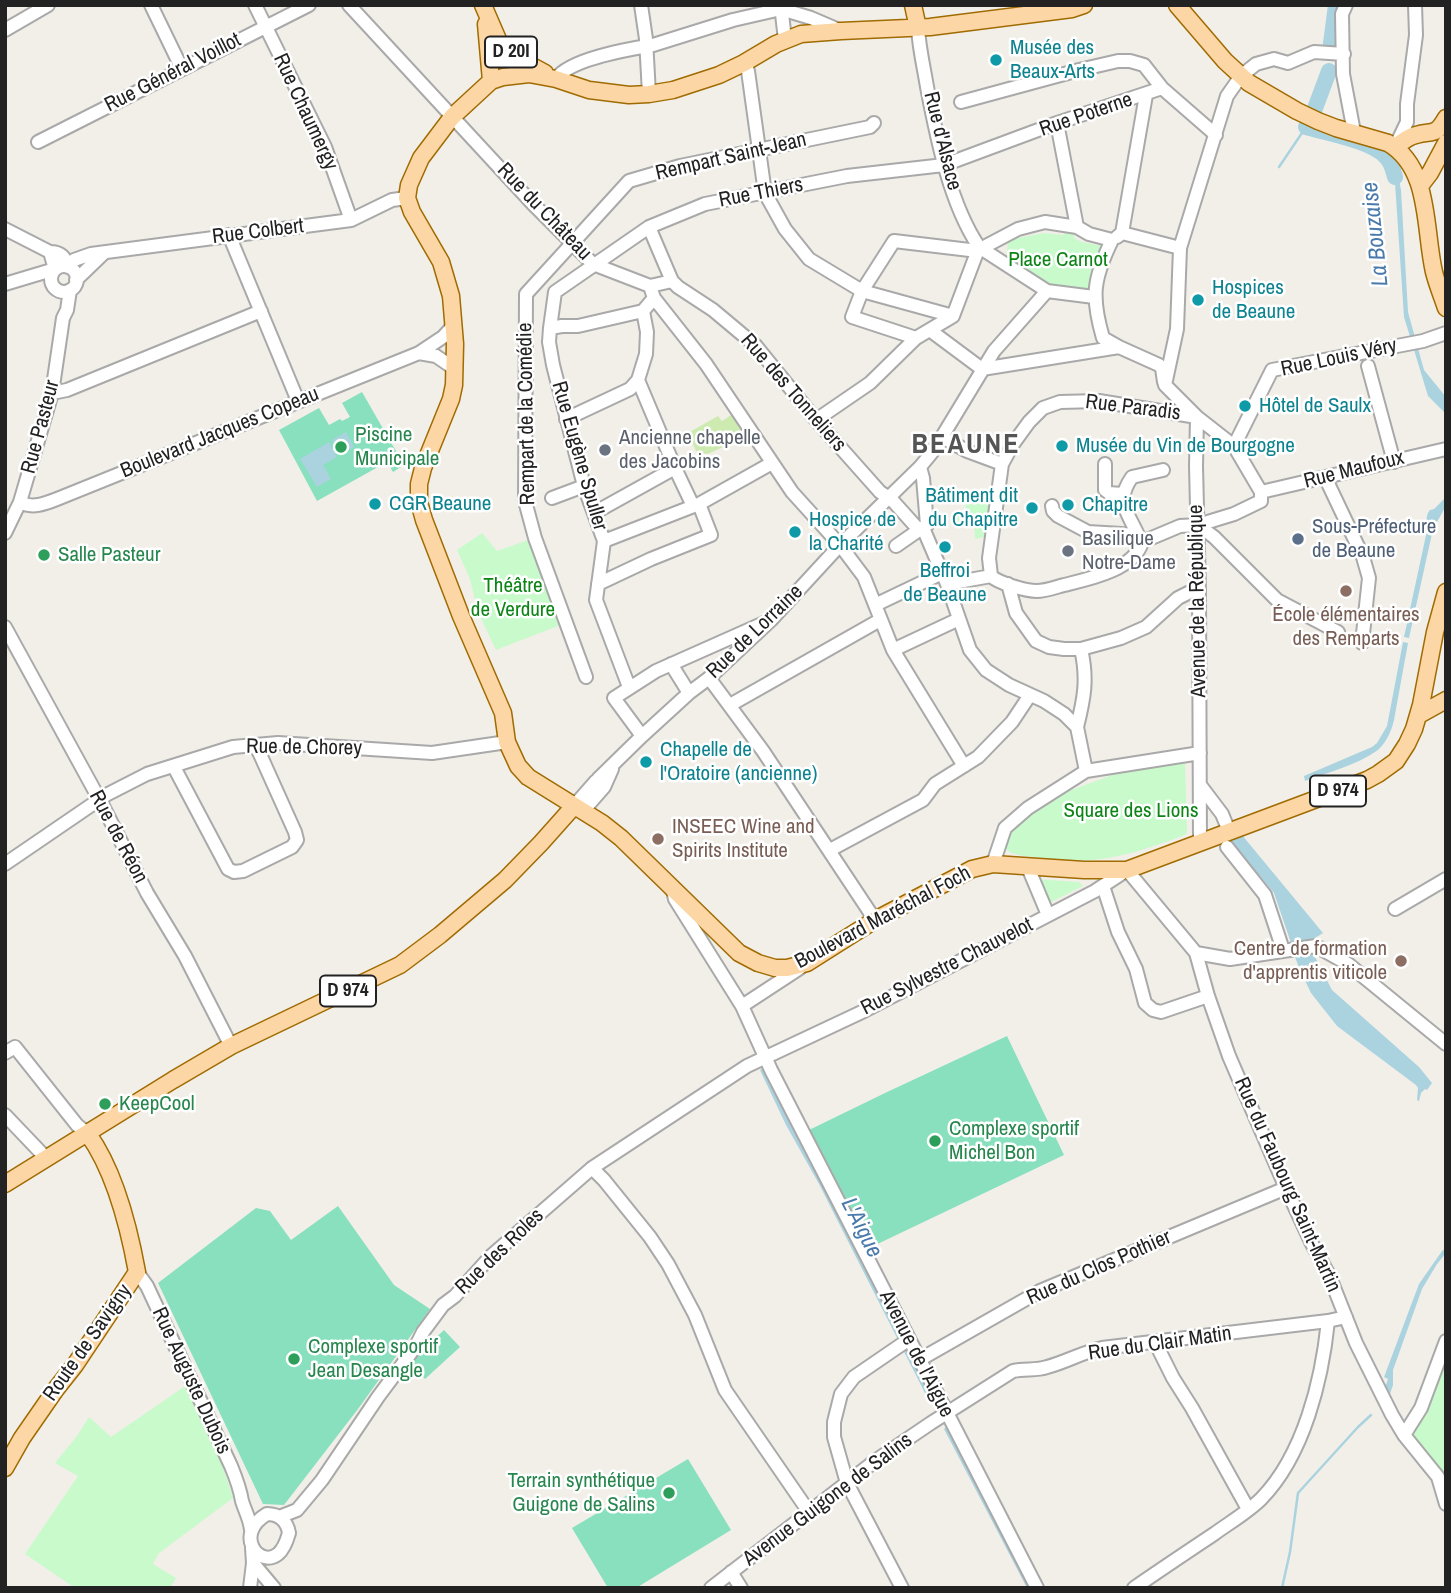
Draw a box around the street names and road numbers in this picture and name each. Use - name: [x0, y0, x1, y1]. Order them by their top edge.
- street label: Rue Général Voillot: [101, 28, 245, 118]
- road number: D 20I: [485, 36, 537, 68]
- street label: Rue Chaumergy: [267, 50, 343, 174]
- street label: Rue Poterne: [1036, 87, 1136, 143]
- street label: Rue d'Alsace: [918, 89, 966, 193]
- street label: Rempart Saint-Jean: [653, 127, 809, 187]
- street label: Rue du Château: [491, 158, 597, 266]
- street label: Rue Thiers: [717, 173, 805, 213]
- street label: Rue Colbert: [211, 214, 305, 250]
- street label: Rempart de la Comédie: [513, 322, 541, 506]
- street label: Rue des Tonneliers: [735, 329, 851, 457]
- street label: Rue Louis Véry: [1279, 333, 1399, 383]
- street label: Rue Pasteur: [16, 378, 66, 476]
- street label: Rue Eugène Spuller: [546, 378, 612, 534]
- street label: Boulevard Jacques Copeau: [117, 382, 323, 484]
- street label: Rue Paradis: [1084, 390, 1182, 426]
- street label: Rue Maufoux: [1301, 445, 1407, 495]
- street label: Avenue de la République: [1184, 504, 1212, 698]
- street label: Rue de Lorraine: [701, 580, 809, 684]
- street label: Rue de Chorey: [246, 734, 362, 762]
- road number: D 974: [1310, 776, 1366, 806]
- street label: Rue de Réon: [83, 786, 153, 888]
- street label: Boulevard Maréchal Foch: [791, 861, 975, 975]
- street label: Rue Sylvestre Chauvelot: [857, 913, 1037, 1021]
- road number: D 974: [320, 976, 376, 1007]
- street label: Rue du Faubourg Saint-Martin: [1228, 1074, 1346, 1296]
- street label: Rue des Roles: [451, 1204, 549, 1300]
- street label: Rue du Clos Pothier: [1023, 1225, 1175, 1311]
- street label: Route de Savigny: [38, 1280, 138, 1406]
- street label: Avenue de l'Aigue: [873, 1286, 959, 1422]
- street label: Rue Auguste Dubois: [146, 1304, 236, 1458]
- street label: Rue du Clair Matin: [1087, 1321, 1233, 1367]
- street label: Avenue Guigone de Salins: [738, 1428, 918, 1572]

